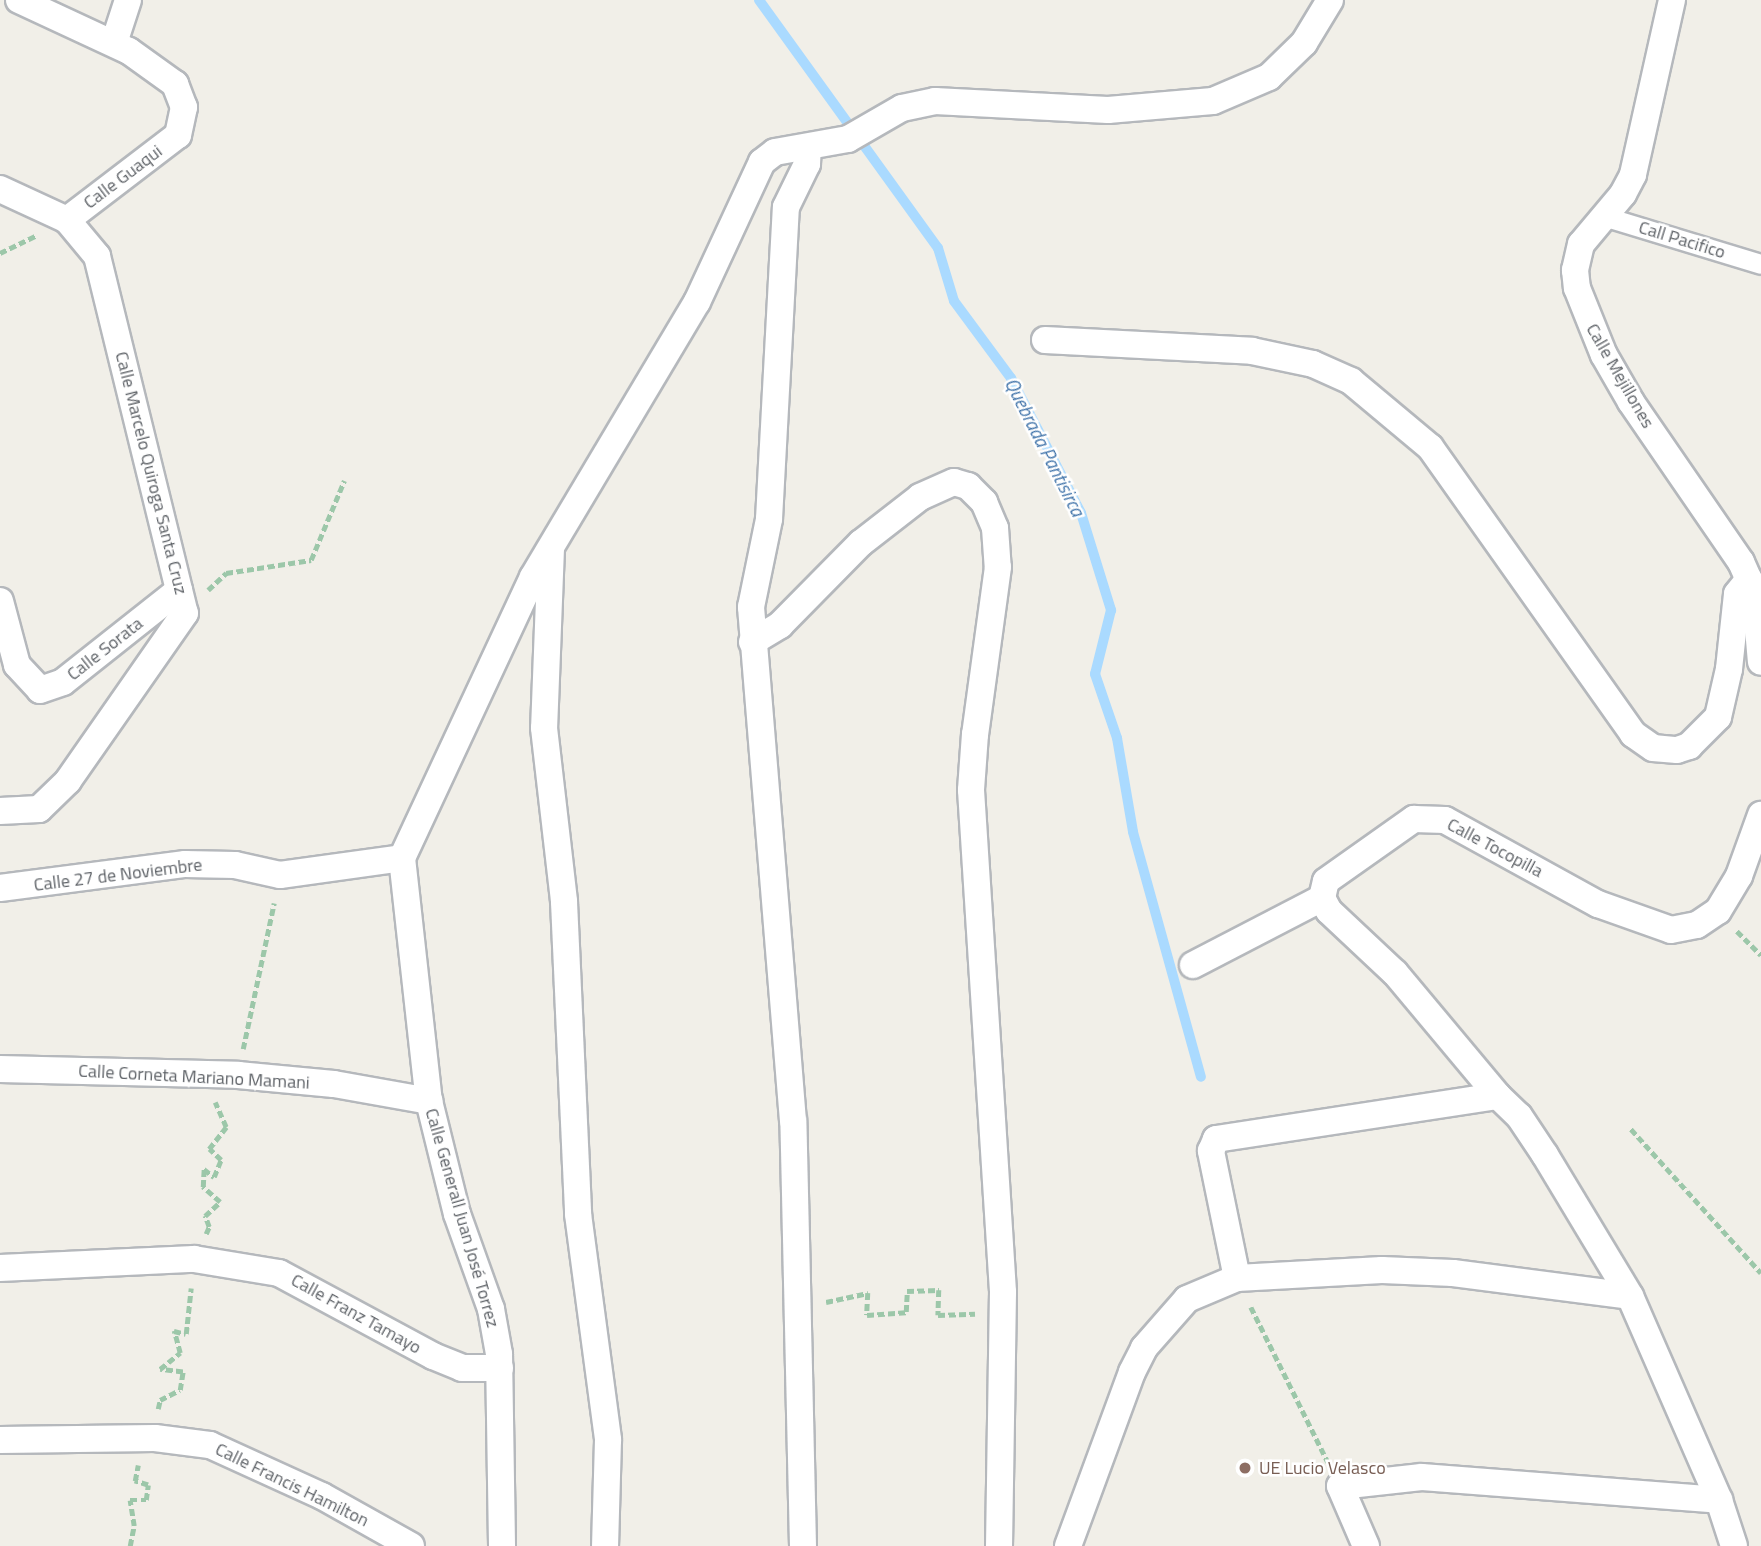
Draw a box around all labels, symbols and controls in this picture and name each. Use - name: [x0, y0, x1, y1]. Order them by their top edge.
- street label: Calle Guaqui: [79, 140, 167, 214]
- street label: Call Pacifico: [1636, 217, 1728, 263]
- street label: Calle Mejillones: [1581, 320, 1659, 432]
- street label: Calle Marcelo Quiroga Santa Cruz: [110, 349, 192, 597]
- water label: Quebrada Pantisirca: [1000, 374, 1090, 520]
- street label: Calle Sorata: [63, 613, 147, 685]
- street label: Calle Tocopilla: [1443, 814, 1547, 882]
- street label: Calle 27 de Noviembre: [33, 854, 203, 896]
- street label: Calle Corneta Mariano Mamani: [78, 1060, 310, 1094]
- street label: Calle Generall Juan José Torrez: [420, 1106, 504, 1330]
- street label: Calle Franz Tamayo: [287, 1269, 425, 1359]
- street label: Calle Francis Hamilton: [212, 1438, 372, 1532]
- place label: UE Lucio Velasco: [1259, 1457, 1386, 1479]
- marker: UE Lucio Velasco: [1237, 1460, 1253, 1476]

